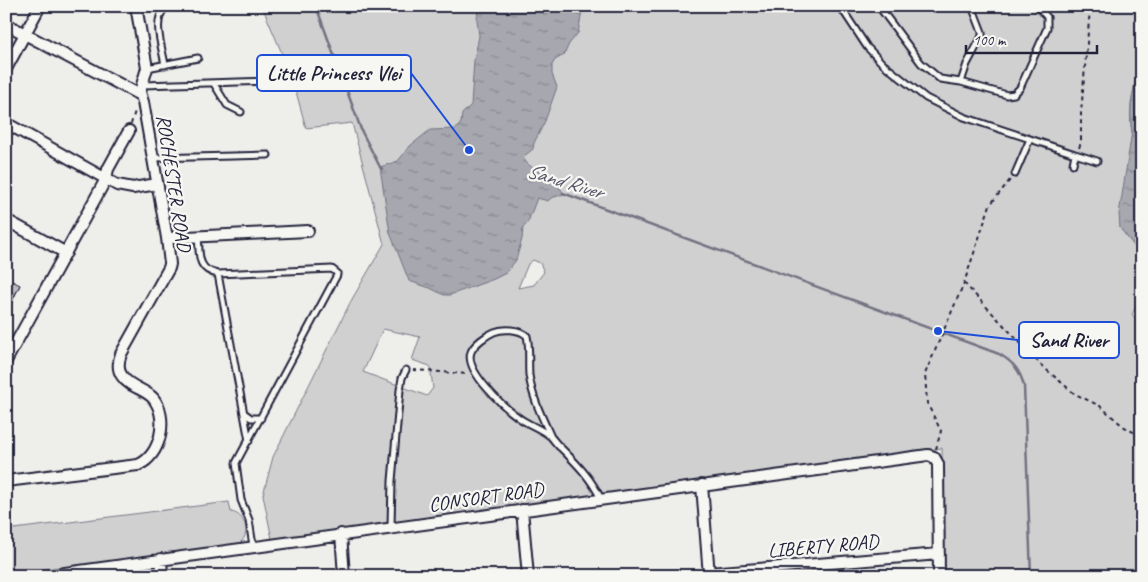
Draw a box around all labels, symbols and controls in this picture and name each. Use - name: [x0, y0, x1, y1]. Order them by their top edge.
- scale bar: [966, 22, 1097, 54]
- text: 100 m: [973, 31, 1007, 50]
- callout: Little Princess Vlei: [257, 55, 411, 91]
- text: Little Princess Vlei: [267, 60, 404, 86]
- street label: ROCHESTER ROAD: [151, 113, 197, 255]
- water label: Sand River: [524, 157, 610, 206]
- callout: Sand River: [1019, 322, 1119, 358]
- text: Sand River: [1030, 327, 1111, 353]
- street label: CONSORT ROAD: [427, 476, 546, 517]
- street label: LIBERTY ROAD: [767, 529, 881, 563]

